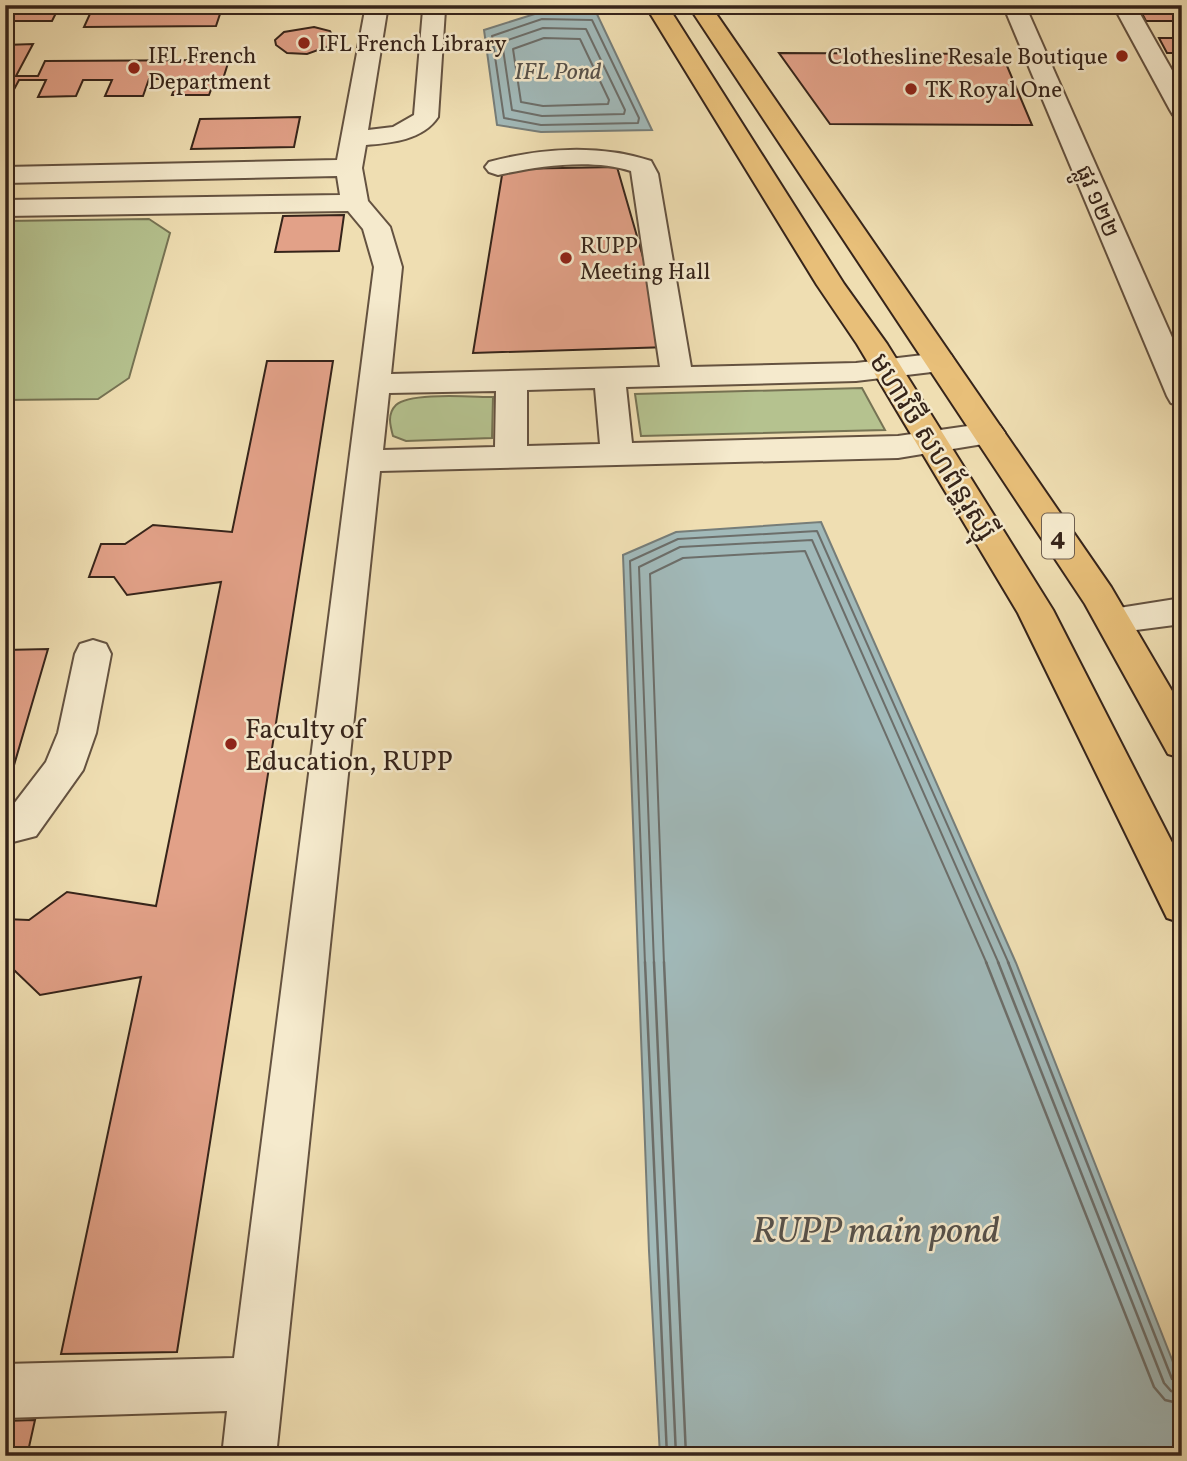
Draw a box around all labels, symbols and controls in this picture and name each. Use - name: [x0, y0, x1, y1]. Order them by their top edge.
- place label: IFL French Library: [318, 29, 507, 61]
- marker: IFL French Library: [296, 35, 312, 51]
- place label: IFL French Department: [148, 41, 271, 99]
- place label: Clothesline Resale Boutique: [827, 42, 1108, 74]
- marker: Clothesline Resale Boutique: [1114, 48, 1130, 64]
- water label: IFL Pond: [514, 56, 602, 90]
- marker: IFL French Department: [126, 60, 142, 76]
- place label: TK Royal One: [925, 75, 1062, 107]
- marker: TK Royal One: [903, 81, 919, 97]
- street label: ផ្លូវ ១២២: [1063, 161, 1126, 244]
- place label: RUPP Meeting Hall: [580, 231, 710, 289]
- marker: RUPP Meeting Hall: [558, 250, 574, 266]
- street label: មហាវិថី សហព័ន្ធរុស្ស៊ី: [856, 346, 1006, 550]
- road number: 4: [1042, 514, 1074, 558]
- place label: Faculty of Education, RUPP: [245, 711, 453, 782]
- marker: Faculty of Education, RUPP: [223, 736, 239, 752]
- water label: RUPP main pond: [752, 1207, 1000, 1258]

